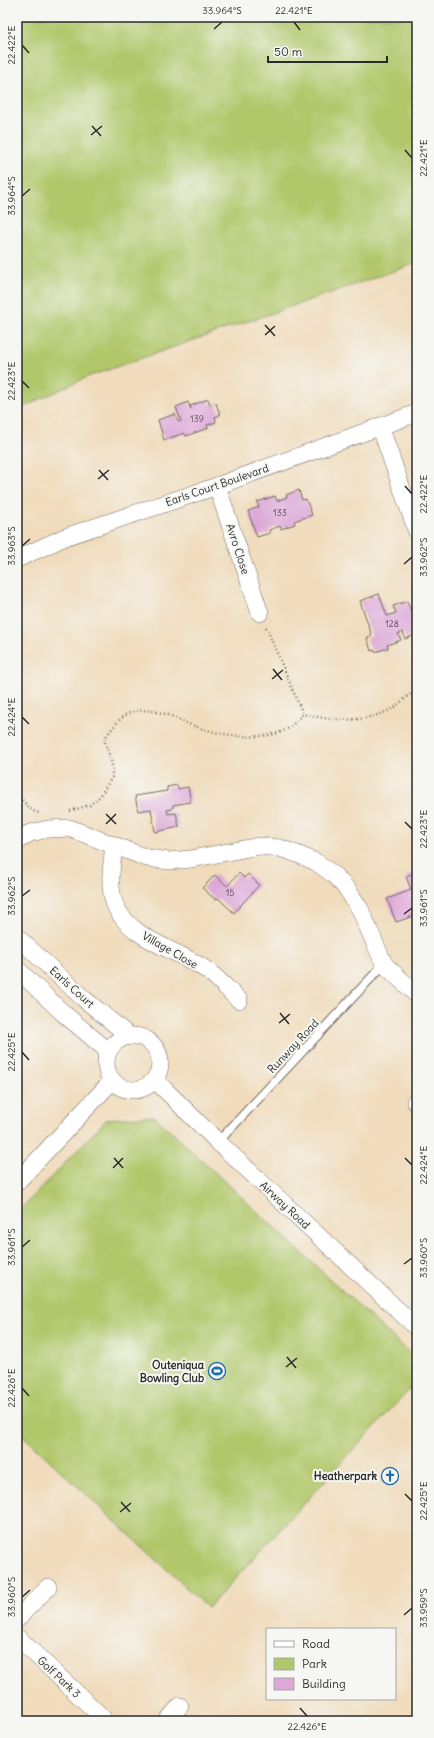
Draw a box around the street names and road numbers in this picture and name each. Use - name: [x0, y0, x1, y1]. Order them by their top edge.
- street label: Earls Court Boulevard: [164, 461, 271, 509]
- street label: Avro Close: [223, 522, 253, 576]
- street label: Village Close: [140, 928, 200, 972]
- street label: Earls Court: [47, 963, 97, 1011]
- street label: Runway Road: [264, 1016, 322, 1076]
- street label: Airway Road: [257, 1178, 313, 1232]
- street label: Golf Park 3: [34, 1653, 84, 1701]

